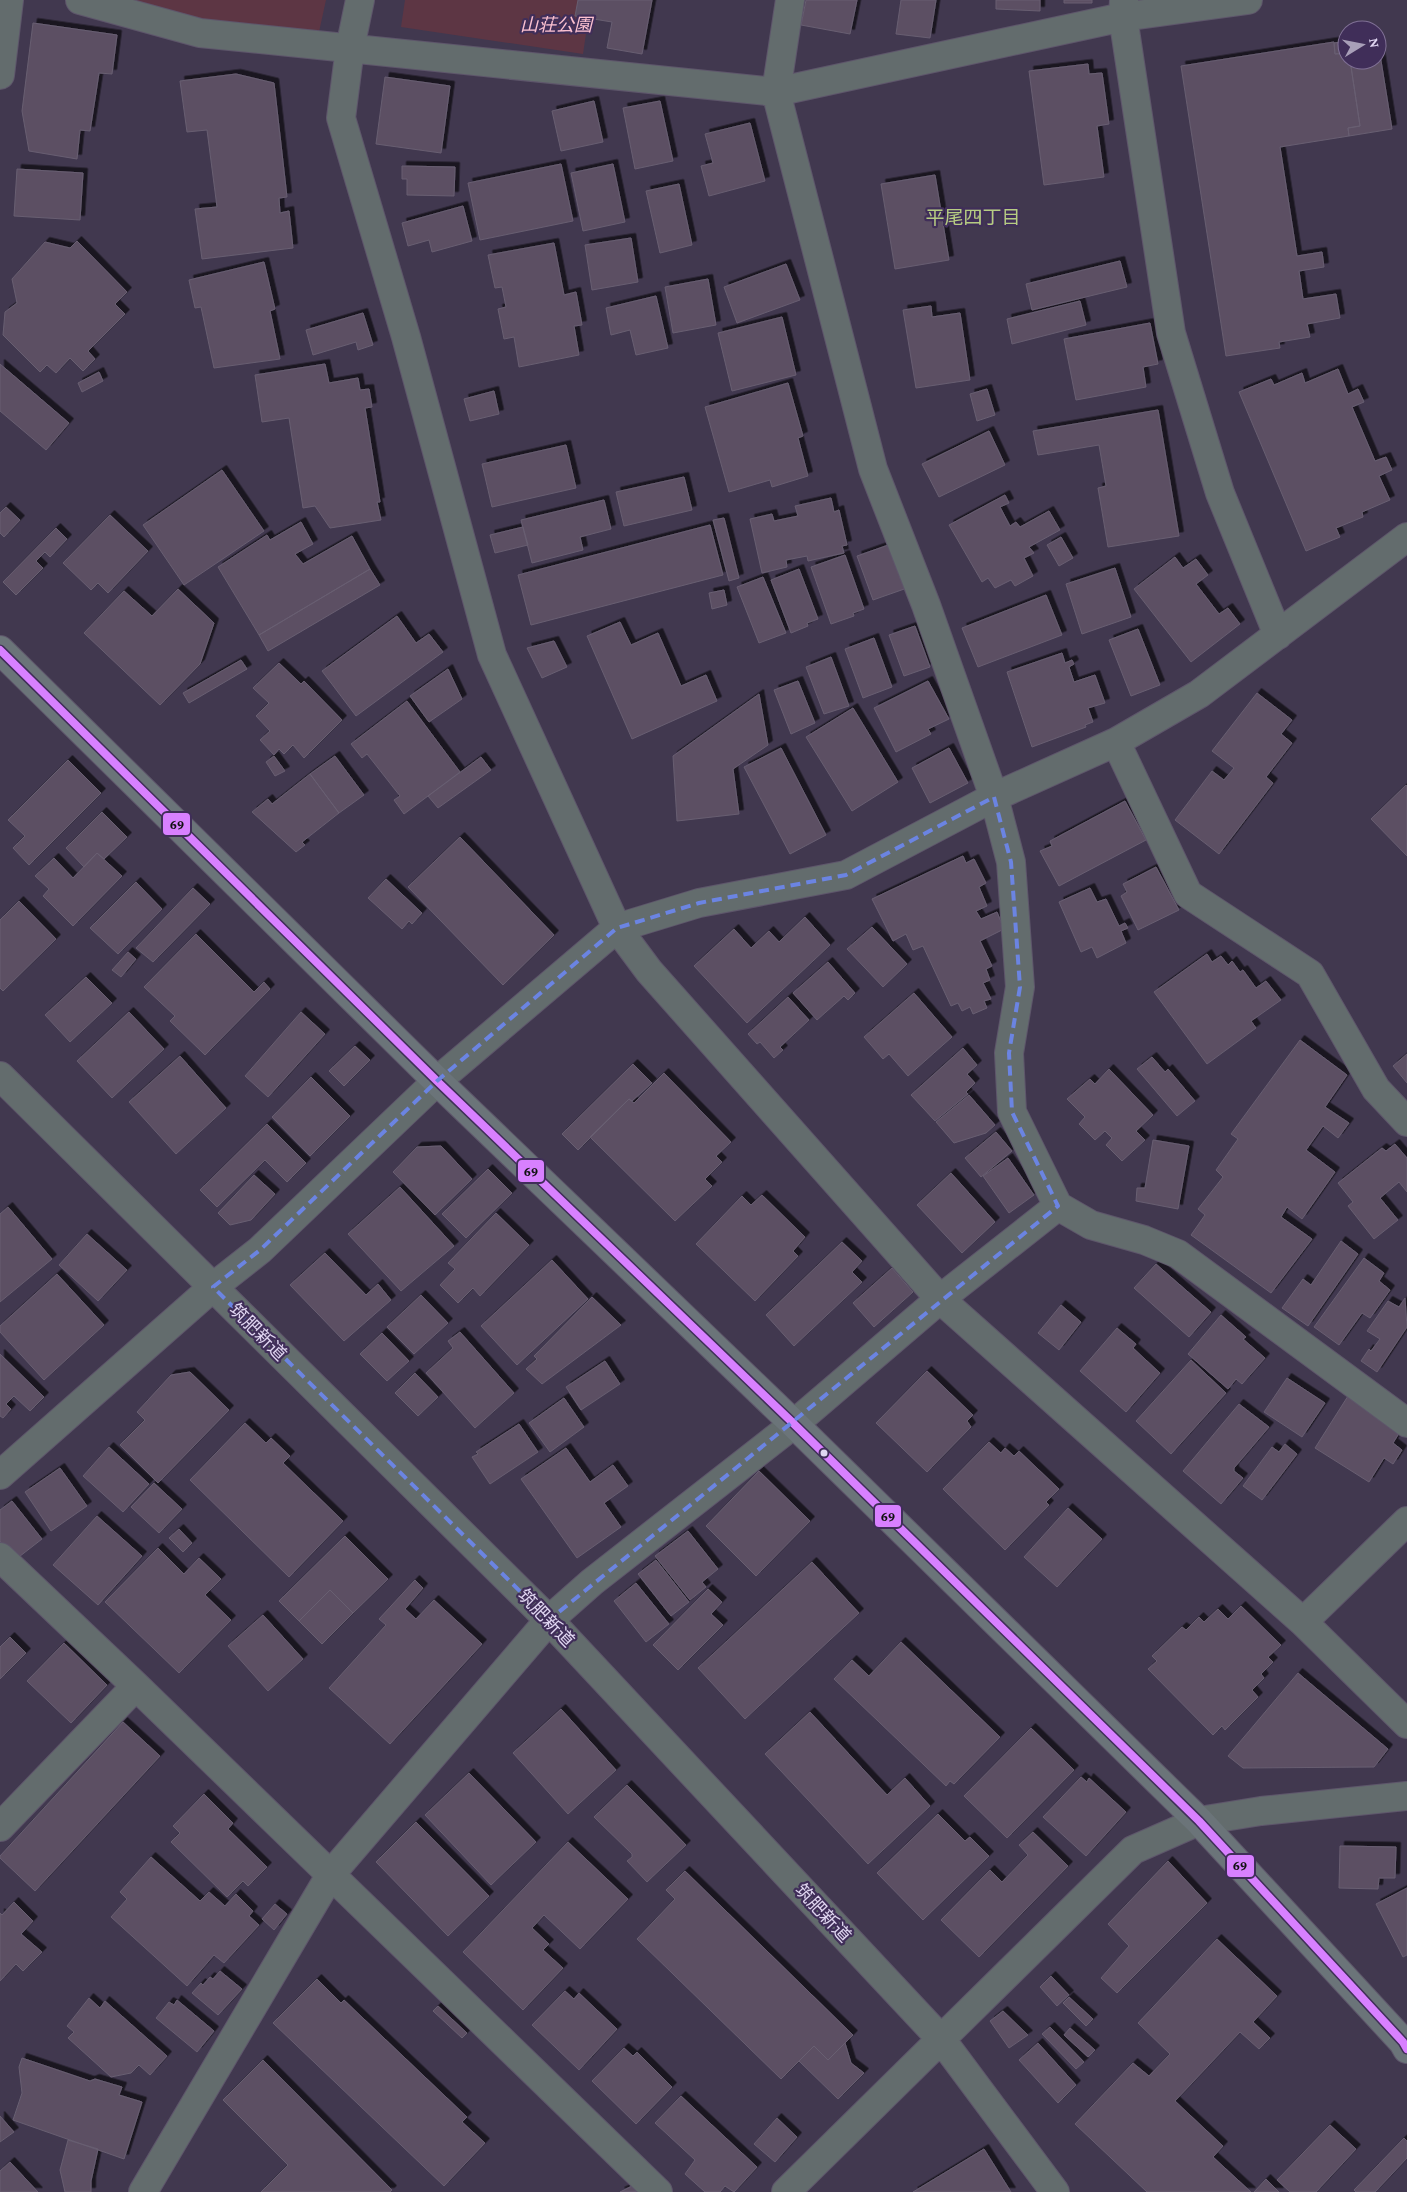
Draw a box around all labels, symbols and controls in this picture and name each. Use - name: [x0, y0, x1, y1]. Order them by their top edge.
- park label: 山荘公園: [520, 15, 595, 35]
- north arrow: [1337, 20, 1387, 70]
- text: N: [1366, 37, 1384, 49]
- district label: 平尾四丁目: [925, 207, 1021, 228]
- line badge: 69: [162, 812, 191, 836]
- text: 69: [170, 816, 184, 832]
- line badge: 69: [517, 1159, 545, 1183]
- text: 69: [524, 1163, 538, 1179]
- street label: 筑肥新道: [225, 1299, 291, 1365]
- unlabelled marker: [819, 1448, 829, 1458]
- line badge: 69: [874, 1504, 902, 1528]
- text: 69: [881, 1508, 895, 1524]
- street label: 筑肥新道: [514, 1585, 578, 1651]
- line badge: 69: [1226, 1854, 1255, 1878]
- text: 69: [1233, 1857, 1247, 1873]
- street label: 筑肥新道: [791, 1880, 855, 1946]

